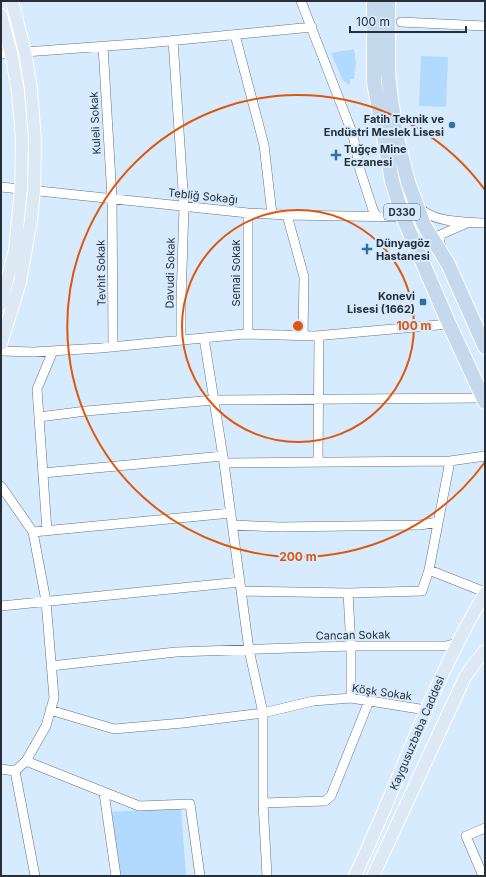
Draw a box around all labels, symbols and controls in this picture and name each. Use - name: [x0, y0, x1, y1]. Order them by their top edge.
- scale bar: [350, 8, 466, 34]
- text: 100 m: [356, 14, 390, 29]
- street label: Kuleli Sokak: [86, 91, 104, 155]
- place label: Fatih Teknik ve Endüstri Meslek Lisesi: [324, 112, 444, 139]
- marker: Fatih Teknik ve Endüstri Meslek Lisesi: [447, 120, 457, 130]
- place label: Tuğçe Mine Eczanesi: [344, 142, 407, 169]
- marker: Tuğçe Mine Eczanesi: [331, 150, 341, 160]
- street label: Tebliğ Sokağı: [168, 185, 238, 207]
- road number: D330: [384, 204, 420, 220]
- place label: Dünyagöz Hastanesi: [376, 236, 430, 263]
- street label: Davudi Sokak: [162, 237, 178, 309]
- street label: Tevhit Sokak: [93, 240, 109, 306]
- street label: Semai Sokak: [229, 240, 243, 306]
- marker: Dünyagöz Hastanesi: [361, 243, 373, 255]
- place label: Konevi Lisesi (1662): [347, 289, 415, 316]
- marker: Konevi Lisesi (1662): [418, 297, 428, 307]
- text: 100 m: [396, 318, 432, 333]
- centre of rings: [291, 319, 305, 333]
- text: 200 m: [279, 549, 317, 564]
- street label: Cancan Sokak: [315, 627, 391, 643]
- street label: Kaygusuzbaba Caddesi: [387, 674, 447, 792]
- street label: Köşk Sokak: [351, 681, 413, 703]

